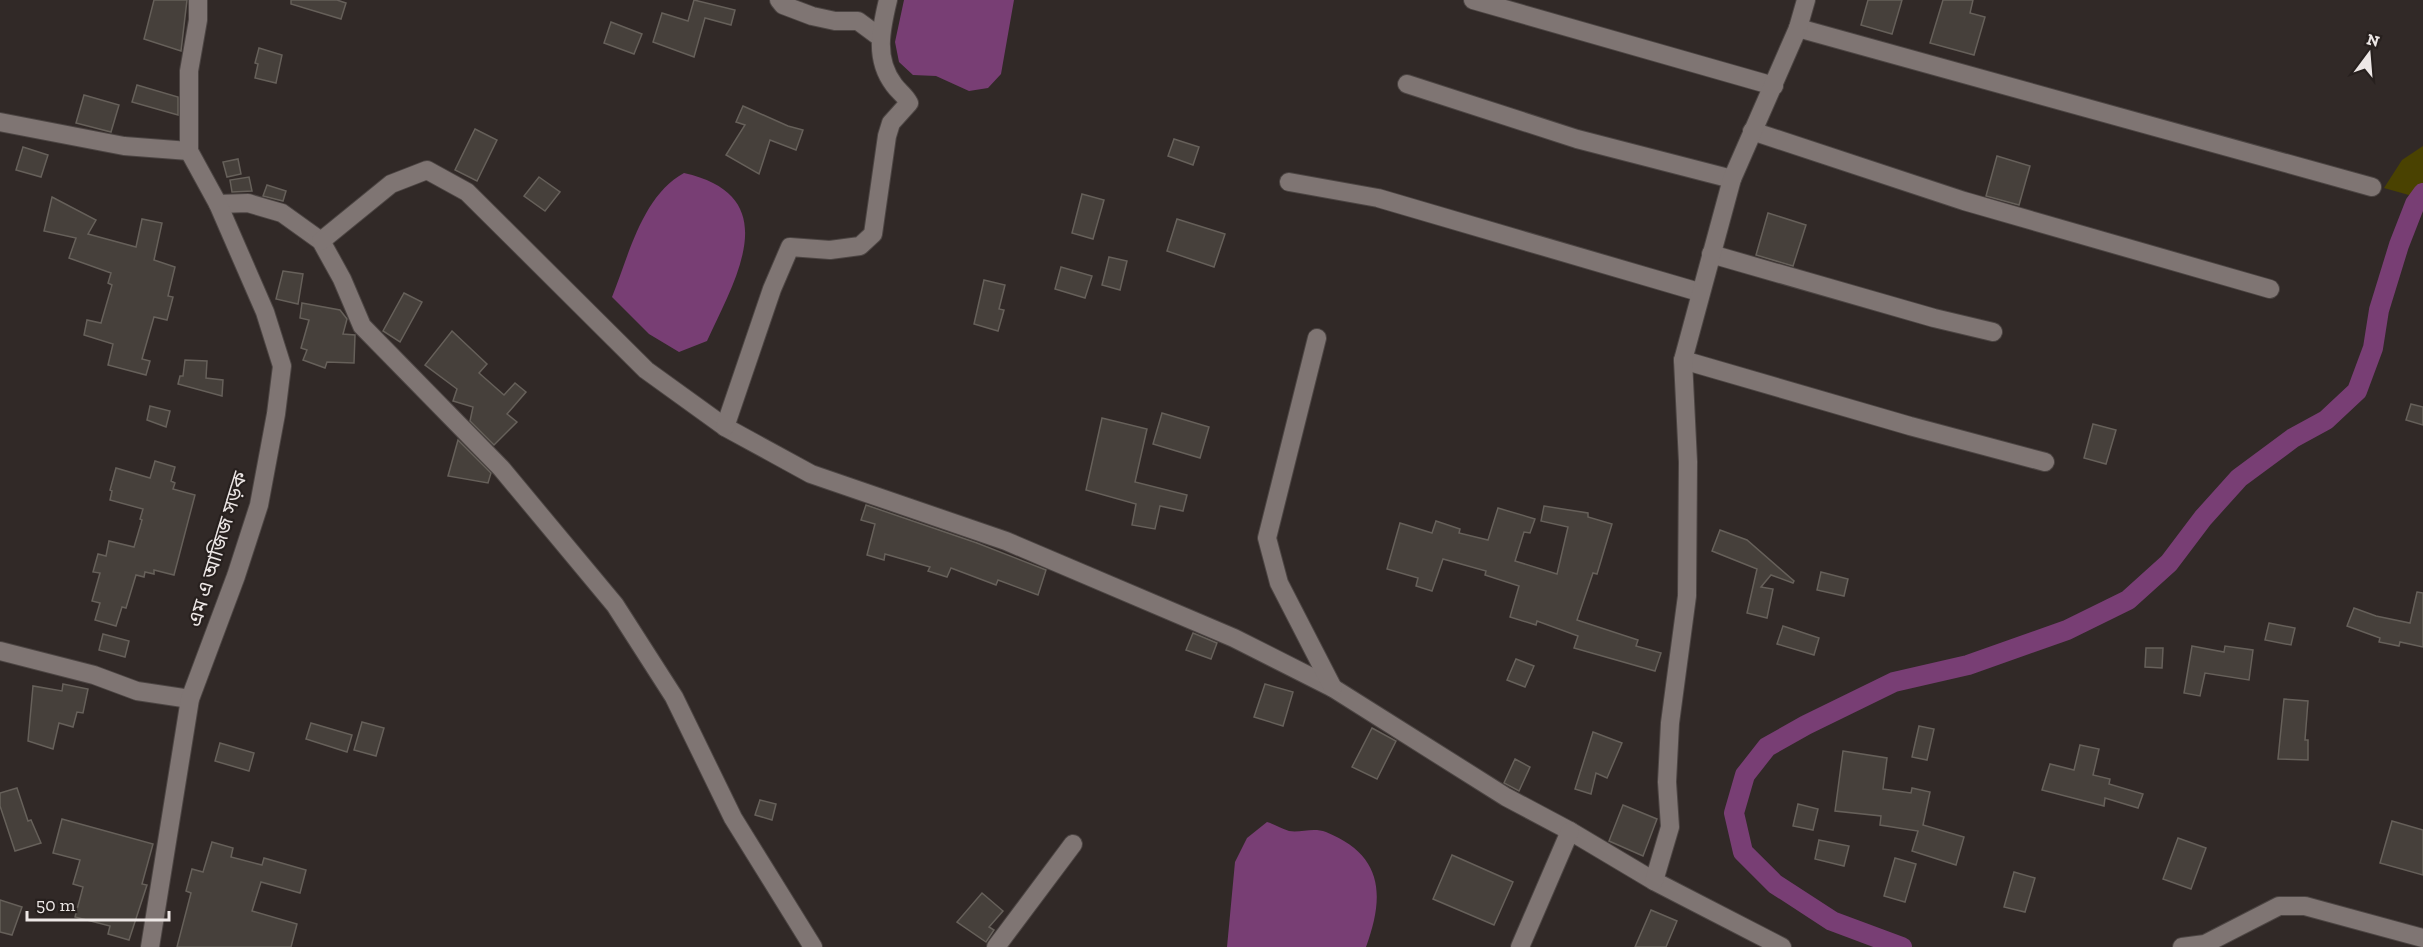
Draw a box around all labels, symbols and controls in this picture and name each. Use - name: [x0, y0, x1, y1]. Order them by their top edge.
- north arrow: [2339, 24, 2399, 84]
- text: N: [2365, 29, 2381, 51]
- street label: এম এ আজিজ সড়ক: [182, 468, 252, 629]
- scale bar: [27, 884, 170, 922]
- text: 50 m: [36, 894, 76, 916]

